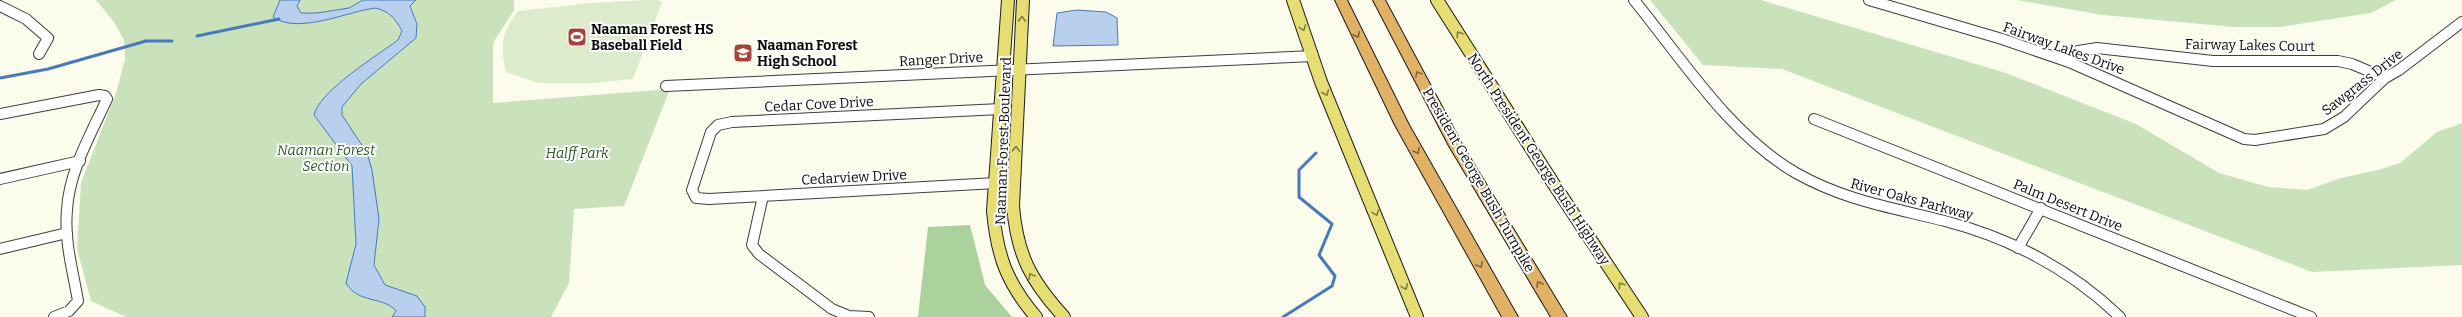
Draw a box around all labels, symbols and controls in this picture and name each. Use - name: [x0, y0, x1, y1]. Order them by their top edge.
- one-way arrow: [1018, 16, 1026, 22]
- street label: Fairway Lakes Drive: [2001, 19, 2127, 78]
- place label: Naaman Forest HS Baseball Field: [591, 21, 714, 54]
- one-way arrow: [1298, 24, 1307, 31]
- sports icon: Naaman Forest HS Baseball Field: [566, 26, 588, 48]
- one-way arrow: [1352, 31, 1360, 39]
- one-way arrow: [1457, 32, 1464, 39]
- street label: Fairway Lakes Court: [2185, 36, 2315, 55]
- place label: Naaman Forest High School: [757, 37, 858, 70]
- school or university icon: Naaman Forest High School: [732, 42, 754, 64]
- street label: Sawgrass Drive: [2318, 46, 2406, 119]
- street label: Ranger Drive: [898, 49, 984, 70]
- street label: North President George Bush Highway: [1464, 50, 1614, 269]
- street label: Naaman Forest Boulevard: [992, 57, 1015, 225]
- one-way arrow: [1416, 71, 1423, 78]
- street label: President George Bush Turnpike: [1419, 85, 1538, 275]
- one-way arrow: [1321, 88, 1329, 96]
- street label: Cedar Cove Drive: [764, 93, 874, 116]
- park label: Naaman Forest Section: [277, 142, 376, 175]
- park label: Halff Park: [545, 145, 609, 162]
- one-way arrow: [1012, 146, 1020, 152]
- one-way arrow: [1412, 147, 1419, 154]
- street label: Cedarview Drive: [801, 166, 907, 189]
- street label: River Oaks Parkway: [1849, 175, 1976, 224]
- street label: Palm Desert Drive: [2011, 176, 2125, 235]
- one-way arrow: [1371, 209, 1379, 216]
- one-way arrow: [1476, 260, 1483, 268]
- one-way arrow: [1029, 273, 1036, 280]
- one-way arrow: [1537, 281, 1544, 288]
- one-way arrow: [1619, 282, 1626, 289]
- one-way arrow: [1401, 283, 1409, 290]

